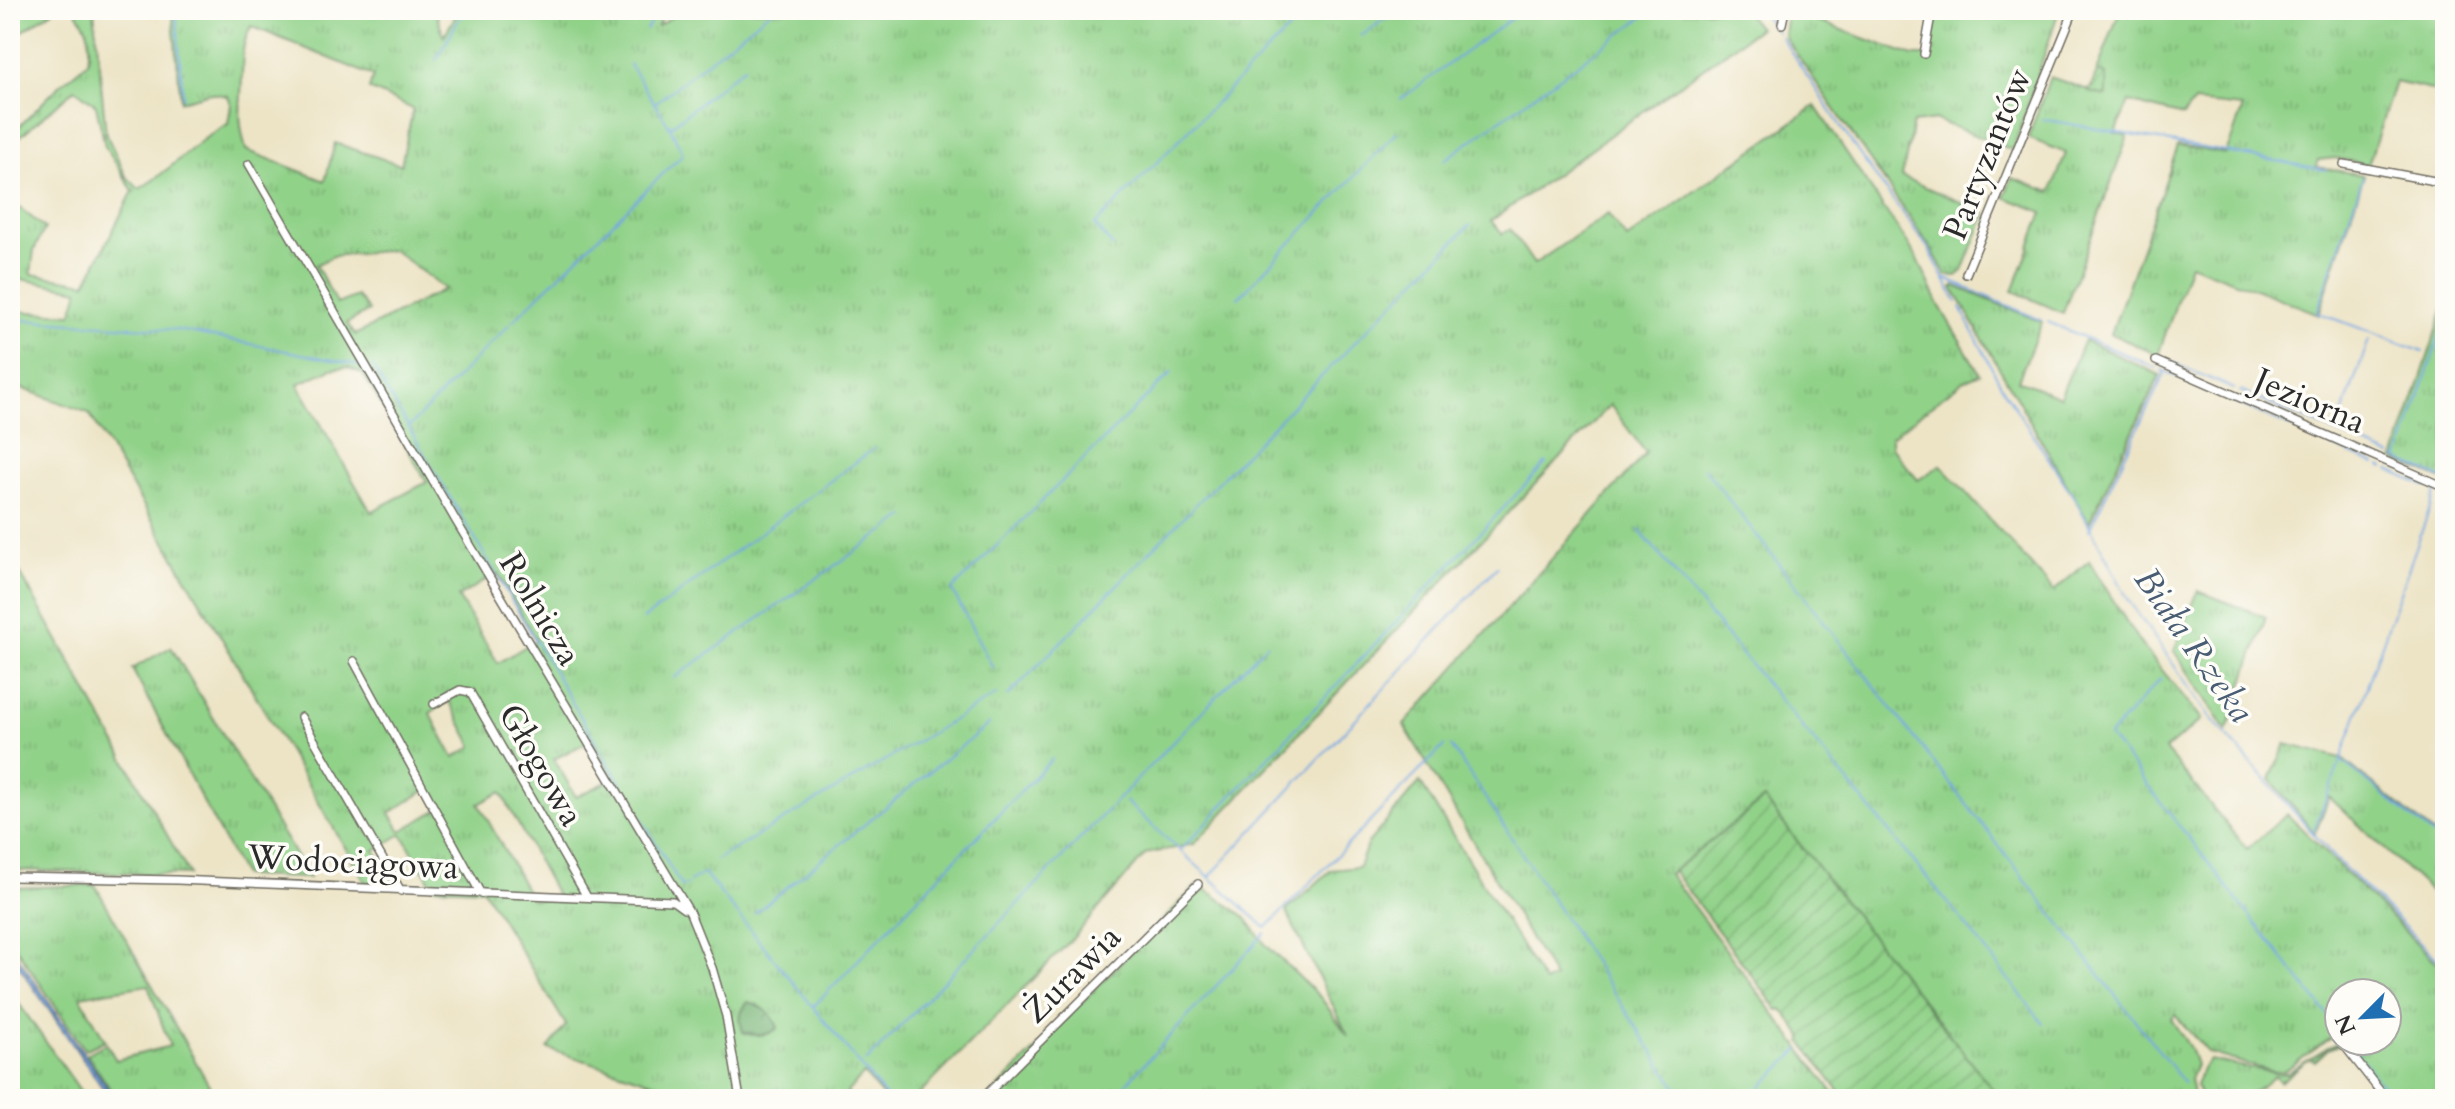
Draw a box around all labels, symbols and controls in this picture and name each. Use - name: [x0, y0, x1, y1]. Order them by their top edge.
- street label: Partyzantów: [1932, 61, 2042, 247]
- street label: Jeziorna: [2243, 355, 2373, 445]
- street label: Rolnicza: [488, 544, 592, 675]
- water label: Biała Rzeka: [2123, 558, 2265, 732]
- street label: Głogowa: [488, 695, 595, 835]
- street label: Wodociągowa: [245, 833, 460, 891]
- street label: Żurawia: [1013, 915, 1131, 1033]
- north arrow: [2323, 977, 2403, 1057]
- text: N: [2328, 1010, 2363, 1040]

